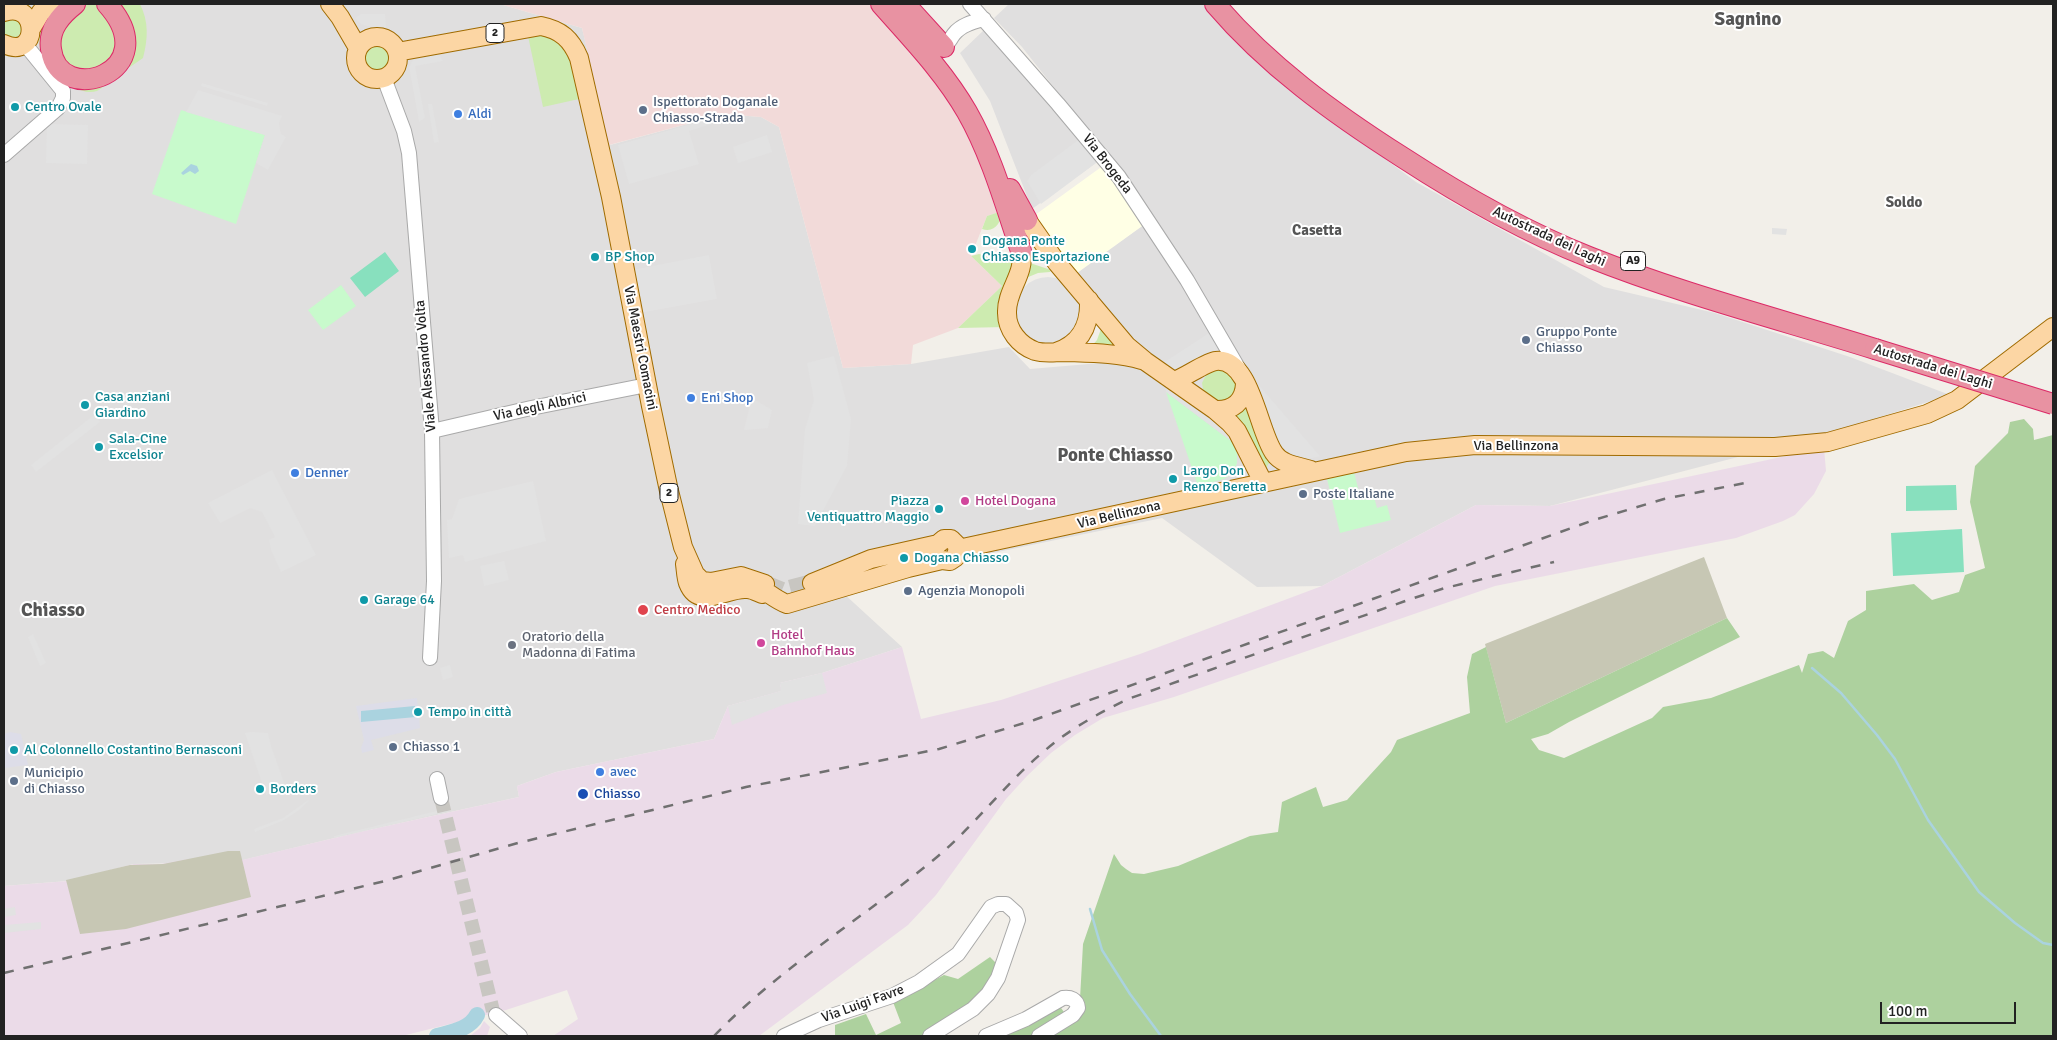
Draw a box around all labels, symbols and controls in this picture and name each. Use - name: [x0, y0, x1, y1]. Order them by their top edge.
- district label: Sagnino: [1715, 9, 1781, 31]
- road number: 2: [486, 23, 504, 42]
- place label: Ispettorato Doganale Chiasso-Strada: [653, 94, 778, 126]
- place label: Centro Ovale: [25, 99, 102, 115]
- marker: Centro Ovale: [9, 101, 21, 113]
- marker: Ispettorato Doganale Chiasso-Strada: [637, 104, 649, 116]
- place label: Aldi: [468, 106, 492, 122]
- marker: Aldi: [452, 108, 464, 120]
- street label: Via Brogeda: [1078, 131, 1136, 197]
- district label: Soldo: [1886, 194, 1922, 212]
- street label: Autostrada dei Laghi: [1490, 203, 1608, 271]
- district label: Casetta: [1292, 222, 1342, 240]
- place label: Dogana Ponte Chiasso Esportazione: [982, 233, 1110, 266]
- marker: Dogana Ponte Chiasso Esportazione: [966, 243, 978, 255]
- place label: BP Shop: [605, 249, 655, 265]
- marker: BP Shop: [589, 251, 601, 263]
- road number: A9: [1620, 252, 1646, 270]
- street label: Via Maestri Comacini: [620, 284, 660, 412]
- street label: Viale Alessandro Volta: [412, 299, 440, 433]
- place label: Gruppo Ponte Chiasso: [1536, 324, 1617, 357]
- marker: Gruppo Ponte Chiasso: [1520, 334, 1532, 346]
- street label: Autostrada dei Laghi: [1872, 341, 1994, 393]
- place label: Casa anziani Giardino: [95, 389, 170, 422]
- street label: Via degli Albrici: [492, 389, 588, 425]
- place label: Eni Shop: [701, 390, 754, 406]
- marker: Eni Shop: [685, 392, 697, 404]
- marker: Casa anziani Giardino: [79, 399, 91, 411]
- place label: Sala-Cine Excelsior: [109, 431, 167, 464]
- street label: Via Bellinzona: [1474, 438, 1558, 454]
- marker: Sala-Cine Excelsior: [93, 441, 105, 453]
- district label: Ponte Chiasso: [1057, 445, 1173, 467]
- place label: Largo Don Renzo Beretta: [1183, 463, 1267, 496]
- place label: Denner: [305, 465, 349, 481]
- marker: Denner: [289, 467, 301, 479]
- marker: Largo Don Renzo Beretta: [1167, 473, 1179, 485]
- road number: 2: [660, 483, 678, 502]
- place label: Poste Italiane: [1313, 486, 1395, 502]
- marker: Poste Italiane: [1297, 488, 1309, 500]
- place label: Piazza Ventiquattro Maggio: [807, 493, 929, 526]
- place label: Hotel Dogana: [975, 493, 1056, 509]
- marker: Hotel Dogana: [959, 495, 971, 507]
- street label: Via Bellinzona: [1076, 497, 1162, 533]
- marker: Piazza Ventiquattro Maggio: [933, 503, 945, 515]
- place label: Dogana Chiasso: [914, 550, 1009, 566]
- marker: Dogana Chiasso: [898, 552, 910, 564]
- place label: Agenzia Monopoli: [918, 583, 1025, 599]
- marker: Agenzia Monopoli: [902, 585, 914, 597]
- place label: Garage 64: [374, 592, 435, 608]
- marker: Garage 64: [358, 594, 370, 606]
- district label: Chiasso: [21, 600, 85, 622]
- place label: Centro Medico: [654, 602, 740, 618]
- marker: Centro Medico: [636, 603, 650, 617]
- place label: Hotel Bahnhof Haus: [771, 627, 855, 660]
- place label: Oratorio della Madonna di Fatima: [522, 629, 636, 662]
- marker: Hotel Bahnhof Haus: [755, 637, 767, 649]
- marker: Oratorio della Madonna di Fatima: [506, 639, 518, 651]
- place label: Tempo in città: [428, 704, 512, 720]
- marker: Tempo in città: [412, 706, 424, 718]
- place label: Chiasso 1: [403, 739, 460, 755]
- marker: Chiasso 1: [387, 741, 399, 753]
- place label: Al Colonnello Costantino Bernasconi: [24, 742, 242, 758]
- marker: Al Colonnello Costantino Bernasconi: [8, 744, 20, 756]
- place label: avec: [610, 764, 637, 780]
- place label: Municipio di Chiasso: [24, 765, 85, 798]
- marker: avec: [594, 766, 606, 778]
- marker: Municipio di Chiasso: [8, 775, 20, 787]
- place label: Borders: [270, 781, 316, 797]
- marker: Borders: [254, 783, 266, 795]
- place label: Chiasso: [594, 786, 640, 802]
- marker: Chiasso: [576, 787, 590, 801]
- street label: Via Luigi Favre: [819, 981, 907, 1027]
- scale bar: [1882, 992, 2018, 1024]
- text: 100 m: [1888, 1002, 1928, 1020]

